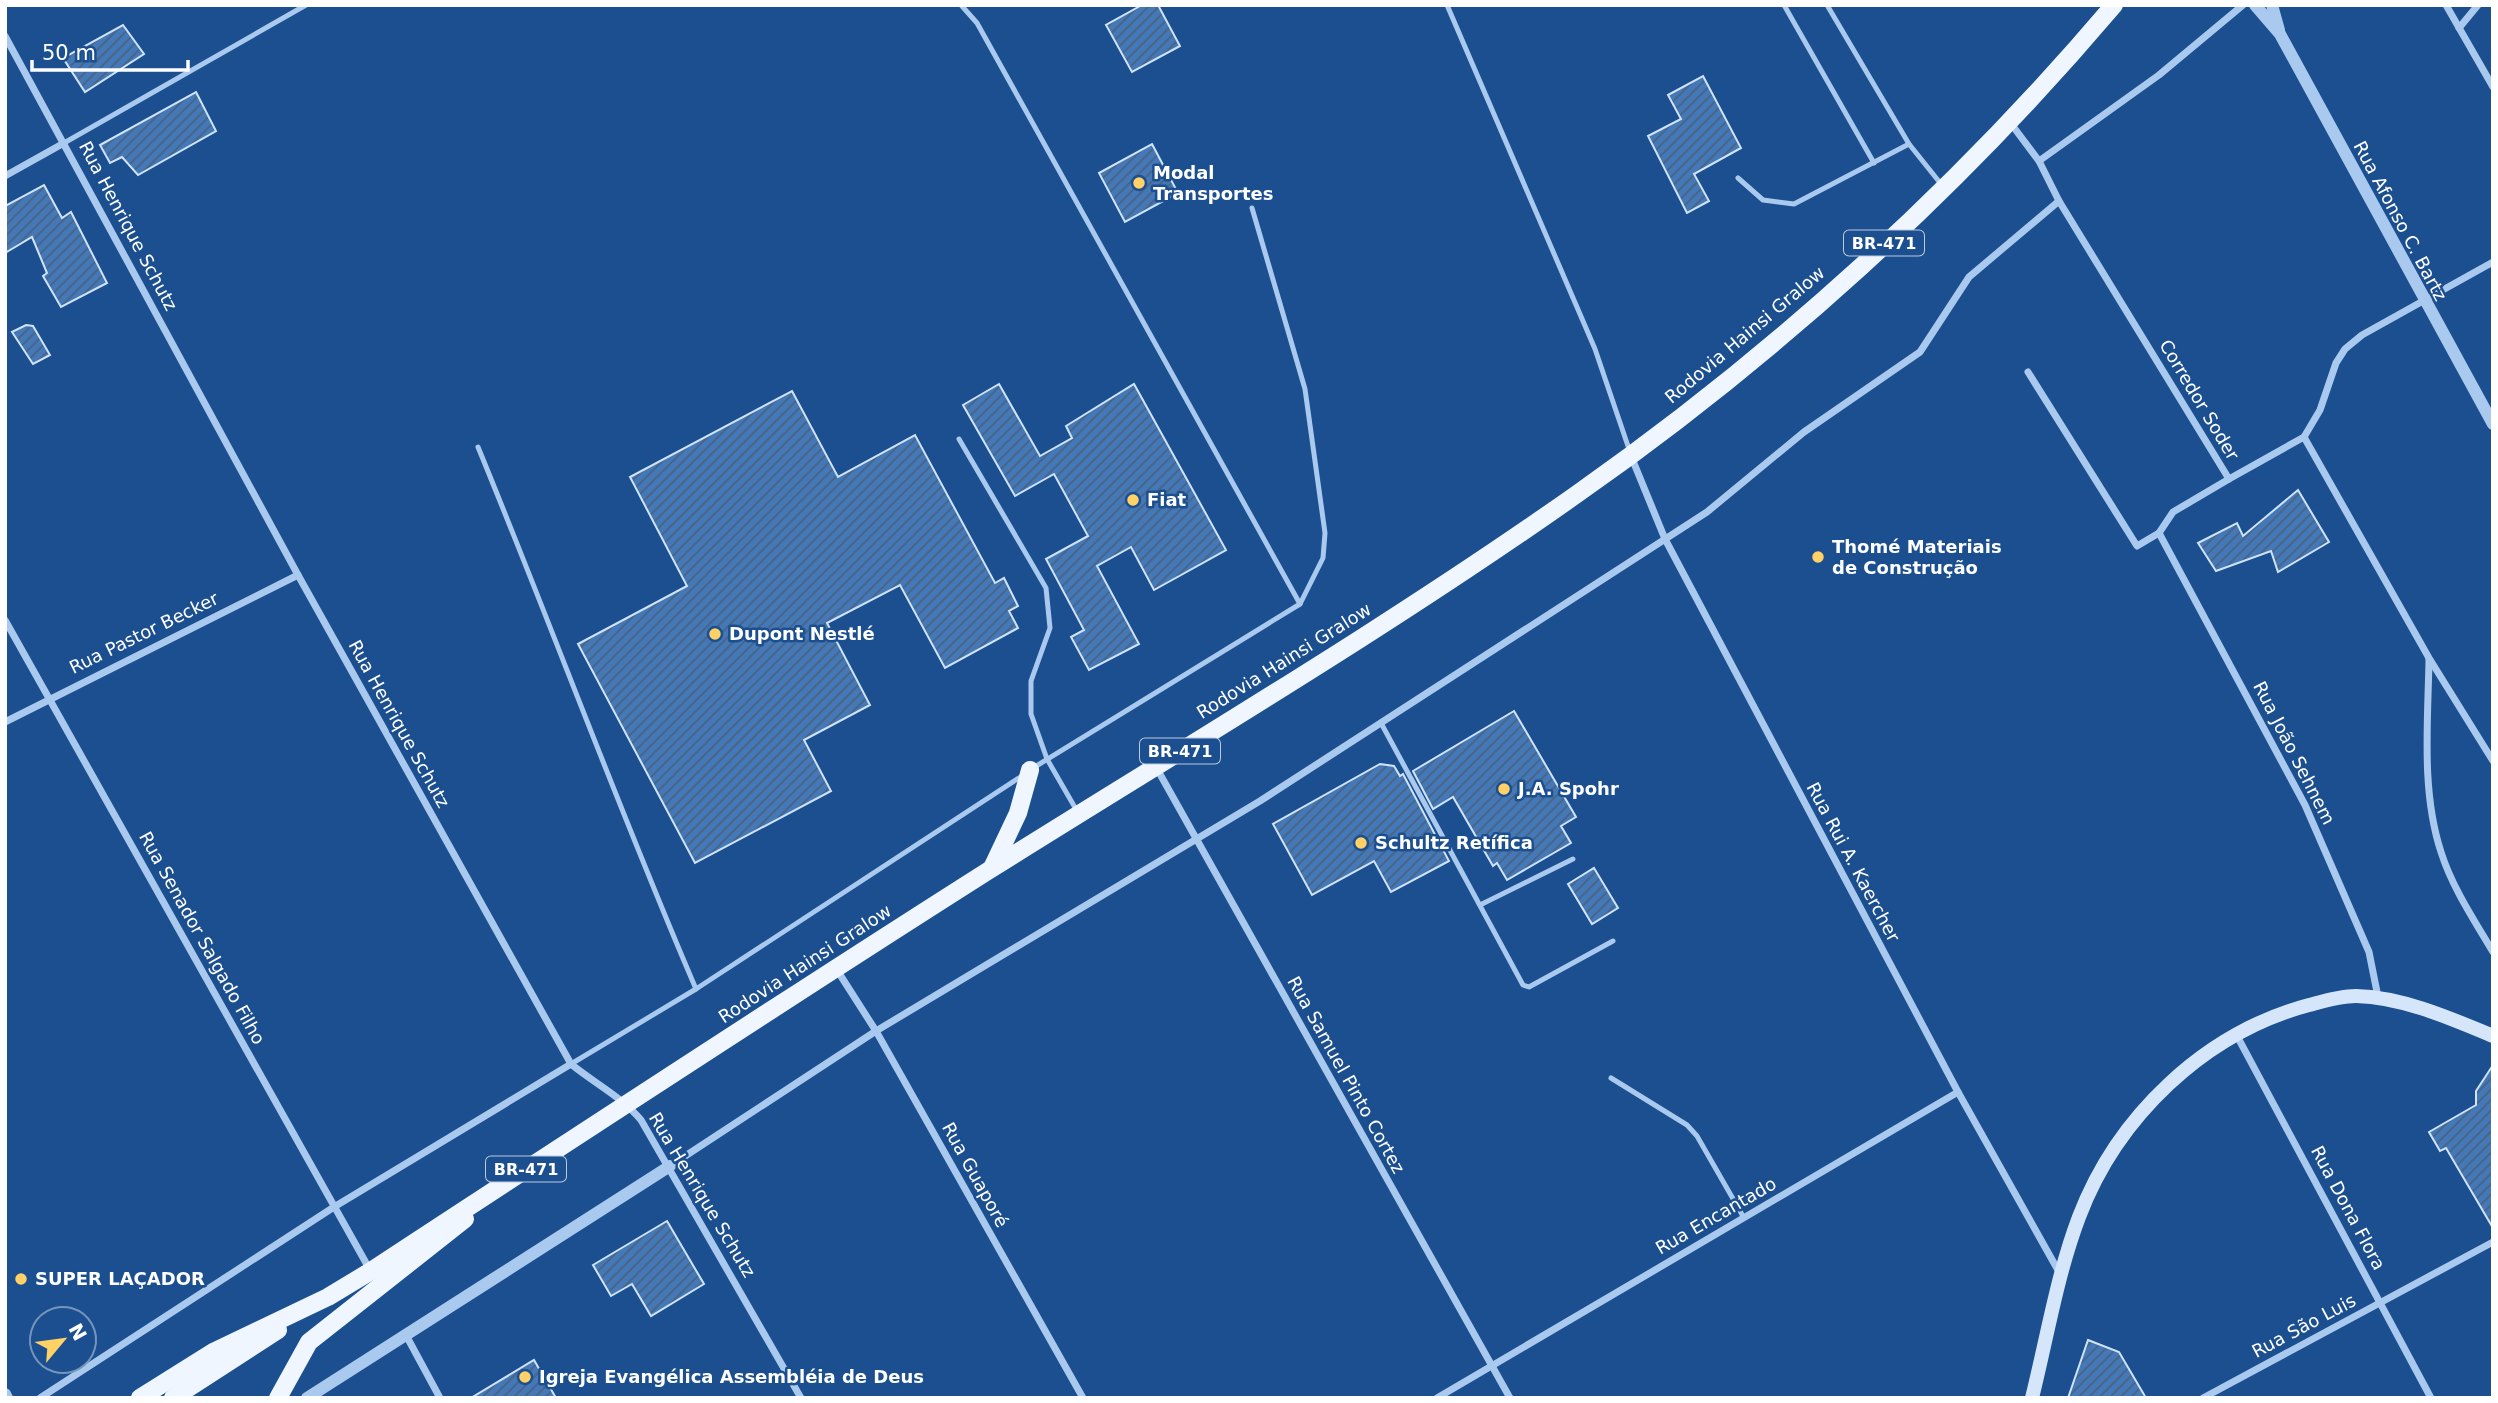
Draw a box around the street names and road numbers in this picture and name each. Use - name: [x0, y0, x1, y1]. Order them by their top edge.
- street label: Rua Afonso C. Bartz: [2349, 137, 2451, 304]
- street label: Rua Henrique Schutz: [75, 138, 182, 314]
- road number: BR-471: [1844, 230, 1924, 256]
- street label: Rodovia Hainsi Gralow: [1661, 262, 1829, 408]
- street label: Corredor Soder: [2155, 336, 2244, 464]
- street label: Rua Pastor Becker: [66, 587, 222, 678]
- street label: Rodovia Hainsi Gralow: [1193, 598, 1375, 723]
- street label: Rua Henrique Schutz: [345, 636, 454, 811]
- street label: Rua João Sehnem: [2249, 678, 2340, 828]
- road number: BR-471: [1140, 738, 1220, 764]
- street label: Rua Rui A. Kaercher: [1803, 778, 1905, 946]
- street label: Rua Senador Salgado Filho: [135, 828, 270, 1048]
- street label: Rodovia Hainsi Gralow: [714, 900, 895, 1027]
- street label: Rua Samuel Pinto Cortez: [1283, 972, 1410, 1177]
- street label: Rua Henrique Schutz: [645, 1109, 760, 1281]
- street label: Rua Guaporé: [938, 1119, 1013, 1231]
- street label: Rua Dona Flora: [2307, 1142, 2390, 1273]
- road number: BR-471: [486, 1156, 566, 1182]
- street label: Rua Encantado: [1652, 1173, 1780, 1259]
- street label: Rua São Luis: [2248, 1289, 2359, 1362]

